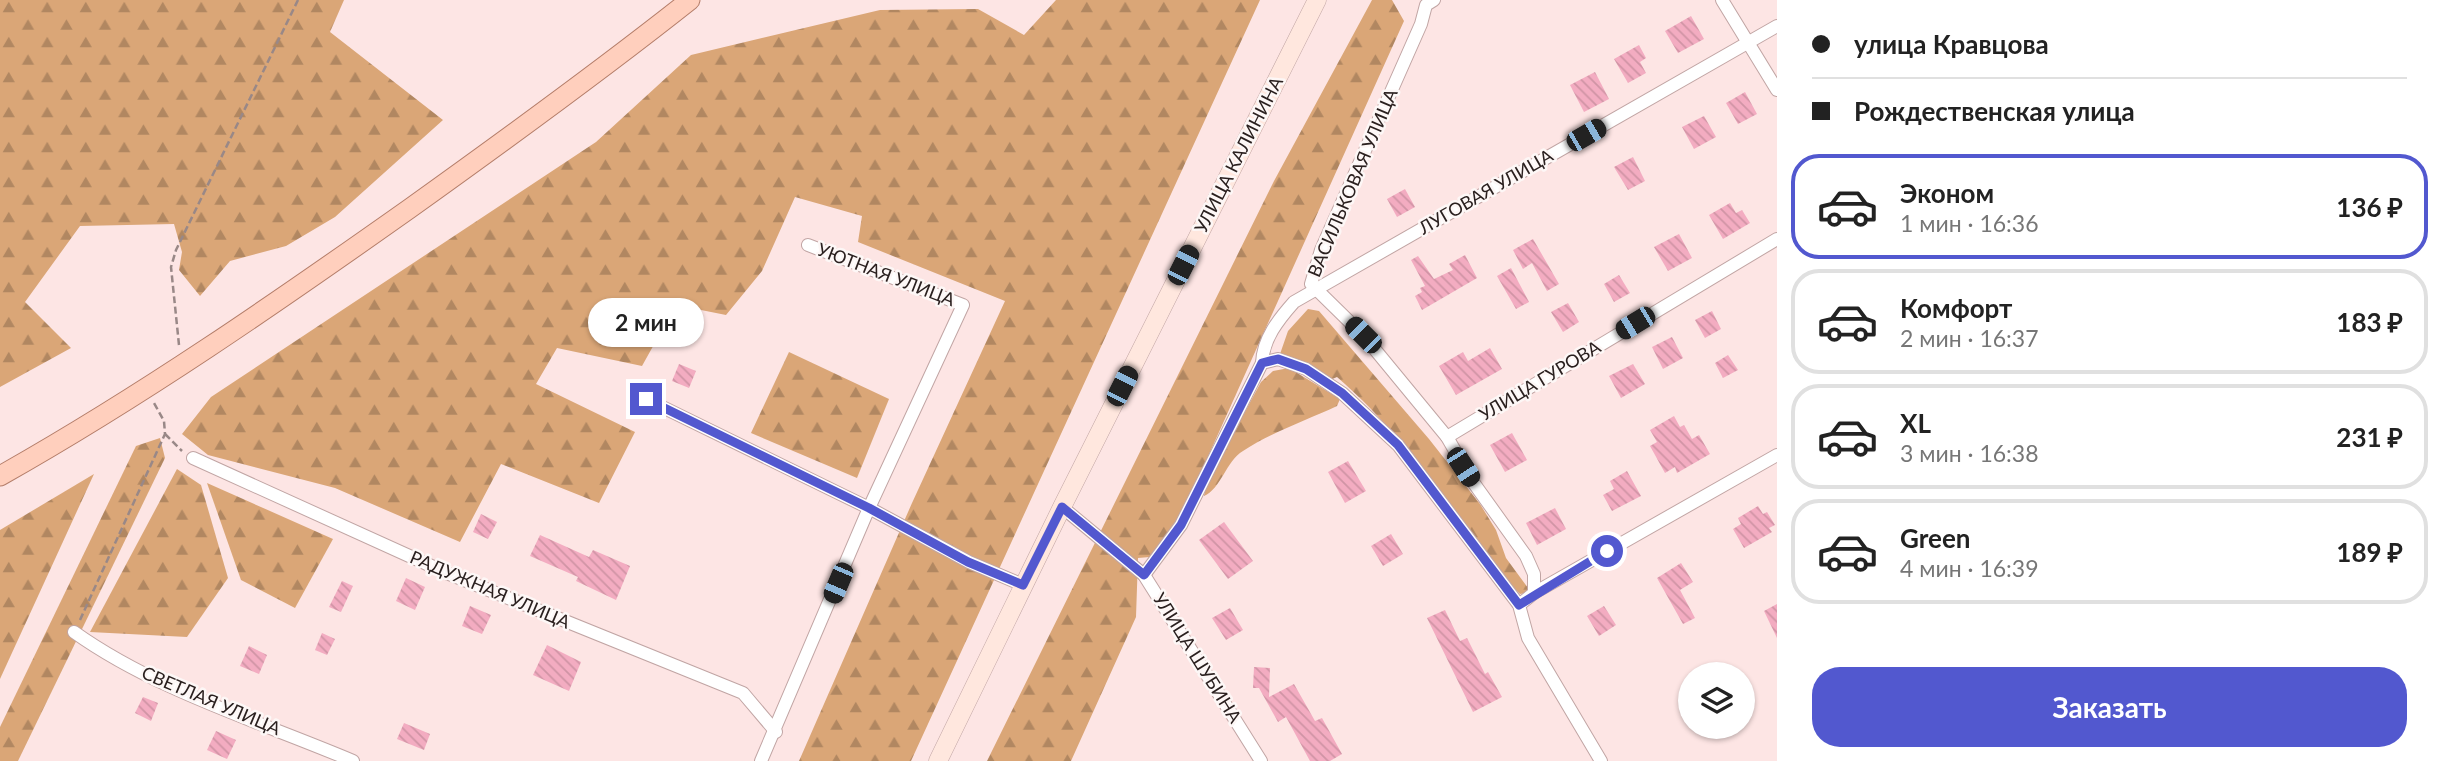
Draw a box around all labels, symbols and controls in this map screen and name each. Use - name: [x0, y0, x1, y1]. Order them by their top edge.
- text: улица Кравцова: [1854, 28, 2049, 60]
- street label: УЛИЦА КАЛИНИНА: [1189, 72, 1287, 236]
- street label: ВАСИЛЬКОВАЯ УЛИЦА: [1302, 84, 1402, 280]
- text: Рождественская улица: [1854, 95, 2135, 127]
- car: [1563, 115, 1610, 155]
- street label: ЛУГОВАЯ УЛИЦА: [1414, 143, 1557, 239]
- icon: car: [1816, 175, 1879, 238]
- text: Эконом: [1900, 177, 1994, 209]
- text: 136 ₽: [2336, 191, 2403, 223]
- text: 1 мин · 16:36: [1900, 209, 2039, 237]
- street label: УЮТНАЯ УЛИЦА: [814, 238, 959, 311]
- car: [1165, 242, 1202, 288]
- icon: car: [1816, 290, 1879, 353]
- text: Комфорт: [1900, 292, 2012, 324]
- callout: 2 мин: [588, 298, 704, 346]
- car: [1612, 303, 1659, 343]
- text: 183 ₽: [2336, 306, 2403, 338]
- text: 2 мин: [615, 308, 677, 336]
- car: [1341, 313, 1386, 357]
- text: 2 мин · 16:37: [1900, 324, 2039, 352]
- street label: УЛИЦА ГУРОВА: [1475, 335, 1605, 425]
- car: [1104, 363, 1141, 409]
- route end: [630, 383, 662, 415]
- icon: car: [1816, 405, 1879, 468]
- text: XL: [1900, 407, 1931, 439]
- text: 231 ₽: [2336, 421, 2403, 453]
- text: 3 мин · 16:38: [1900, 439, 2039, 467]
- car: [1443, 444, 1484, 490]
- icon: car: [1816, 520, 1879, 583]
- text: Green: [1900, 522, 1970, 554]
- route start: [1591, 535, 1623, 567]
- text: 189 ₽: [2336, 536, 2403, 568]
- street label: РАДУЖНАЯ УЛИЦА: [407, 545, 575, 633]
- text: 4 мин · 16:39: [1900, 554, 2039, 582]
- car: [821, 560, 856, 606]
- street label: УЛИЦА ШУБИНА: [1149, 588, 1247, 727]
- street label: СВЕТЛАЯ УЛИЦА: [139, 661, 285, 740]
- map controls: [1678, 662, 1755, 739]
- button: layers: [1678, 662, 1755, 739]
- button: Заказать: [1812, 667, 2407, 747]

